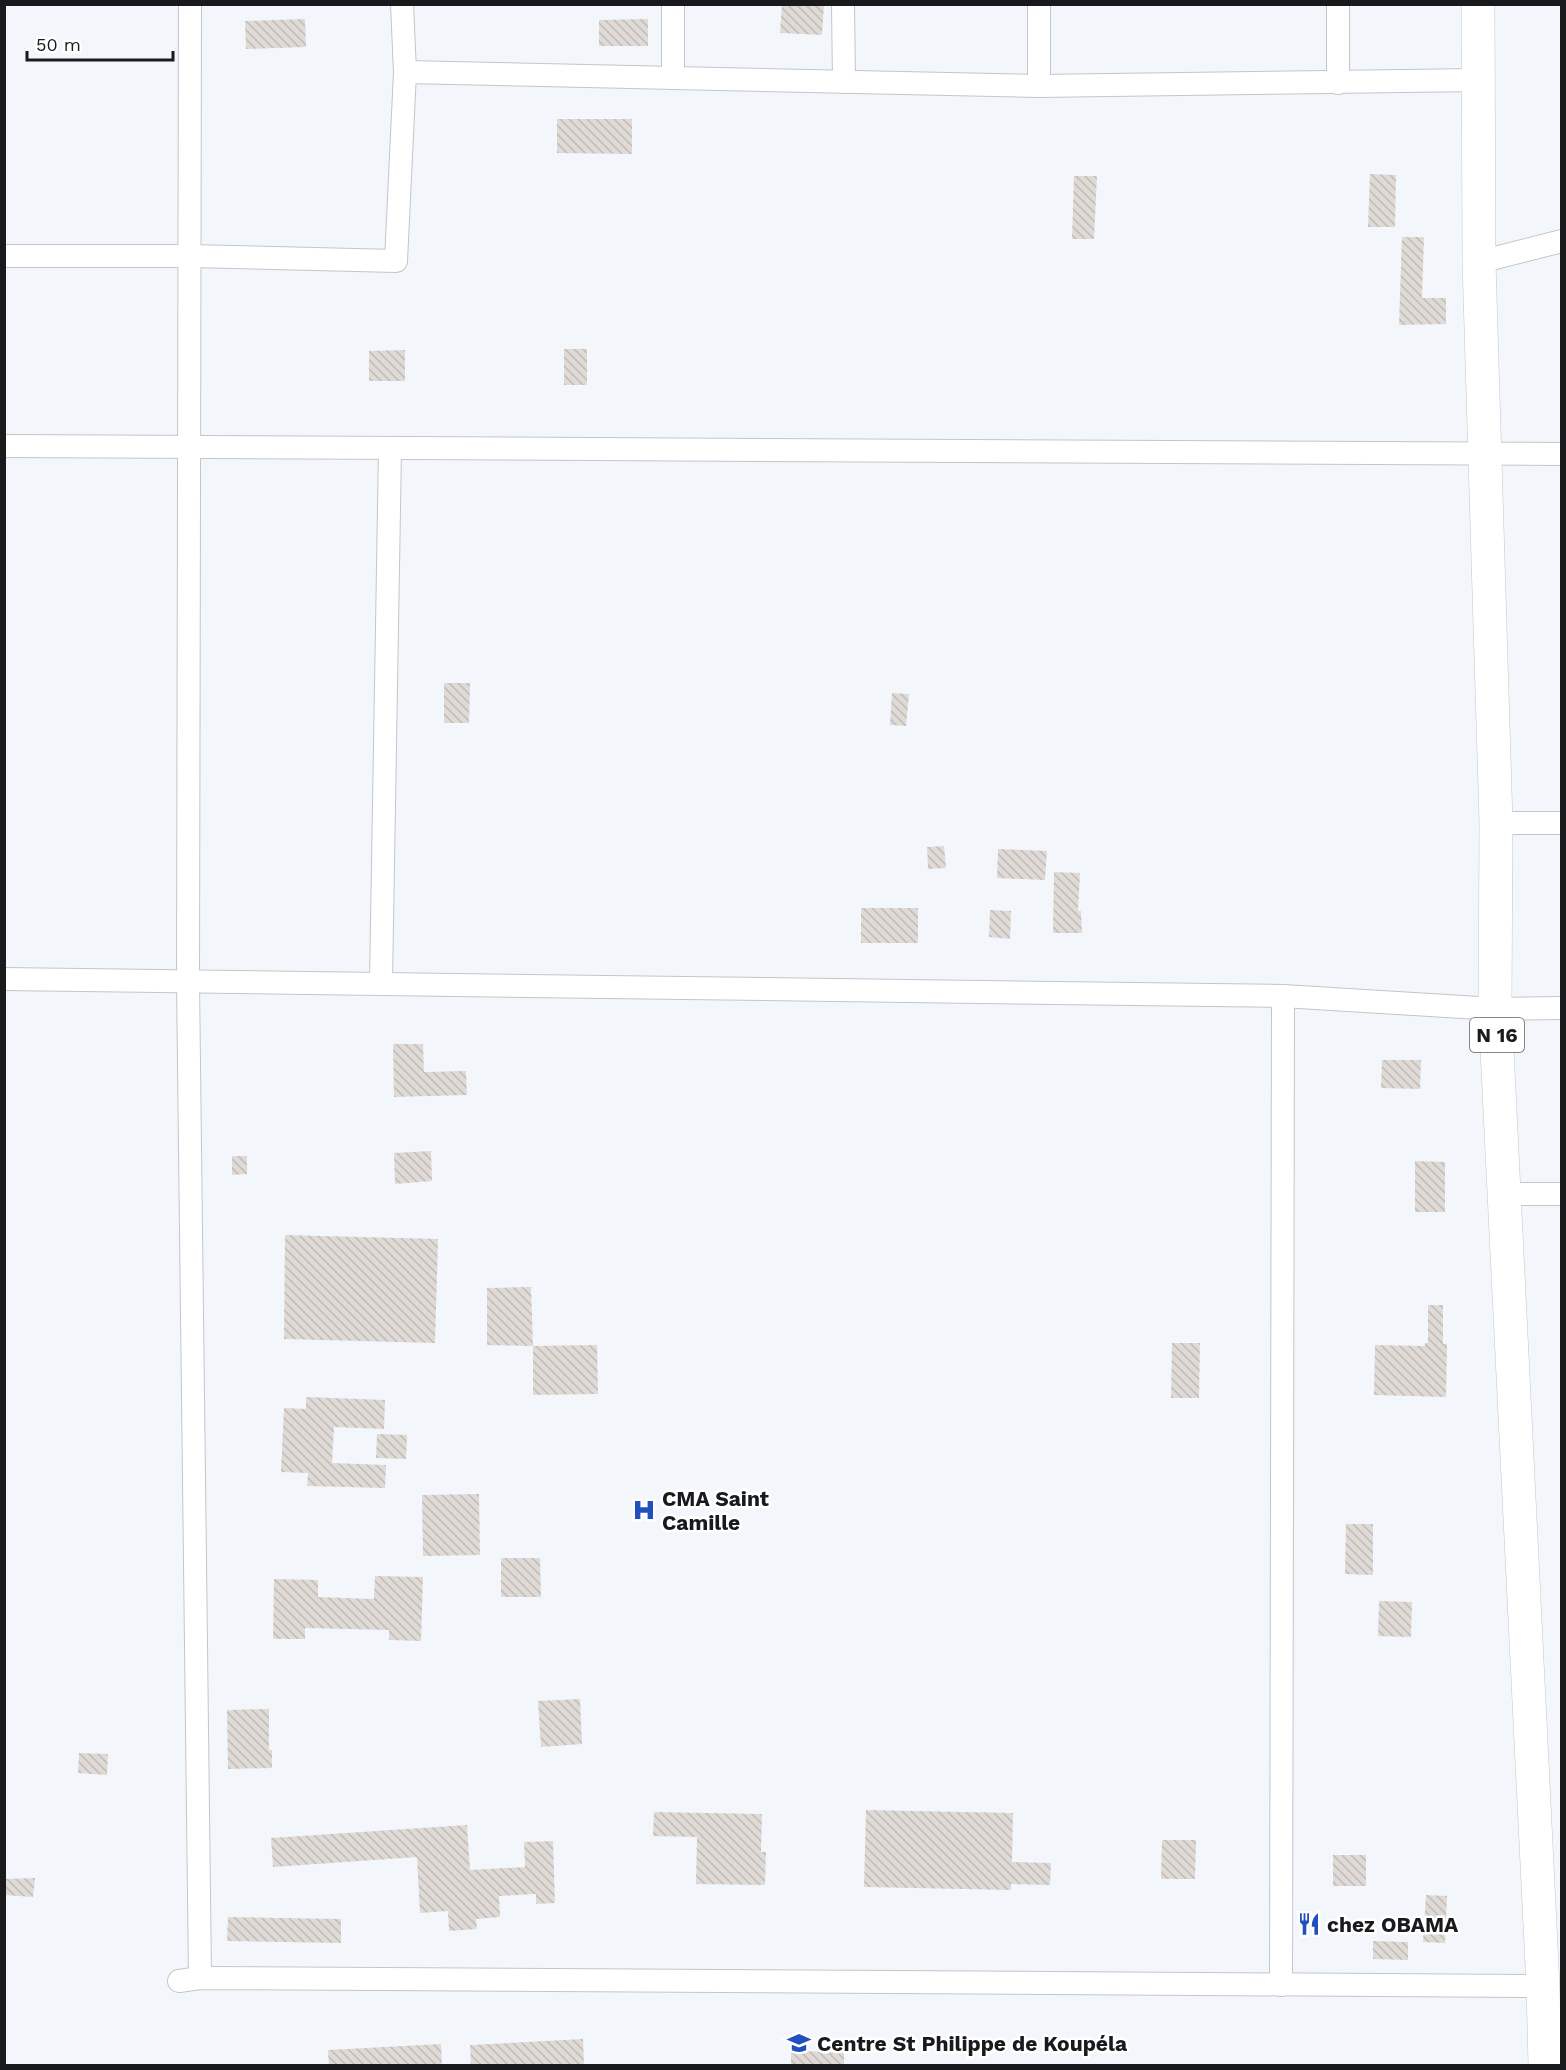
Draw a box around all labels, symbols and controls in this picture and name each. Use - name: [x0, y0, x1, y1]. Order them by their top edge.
- scale bar: [27, 24, 172, 62]
- text: 50 m: [36, 34, 81, 55]
- road number: N 16: [1470, 1018, 1524, 1052]
- place label: CMA Saint Camille: [662, 1486, 769, 1535]
- hospital icon: CMA Saint Camille: [631, 1497, 657, 1523]
- restaurant icon: chez OBAMA: [1296, 1911, 1322, 1937]
- place label: chez OBAMA: [1327, 1912, 1459, 1937]
- school or university icon: Centre St Philippe de Koupéla: [786, 2030, 812, 2056]
- place label: Centre St Philippe de Koupéla: [817, 2031, 1128, 2056]

